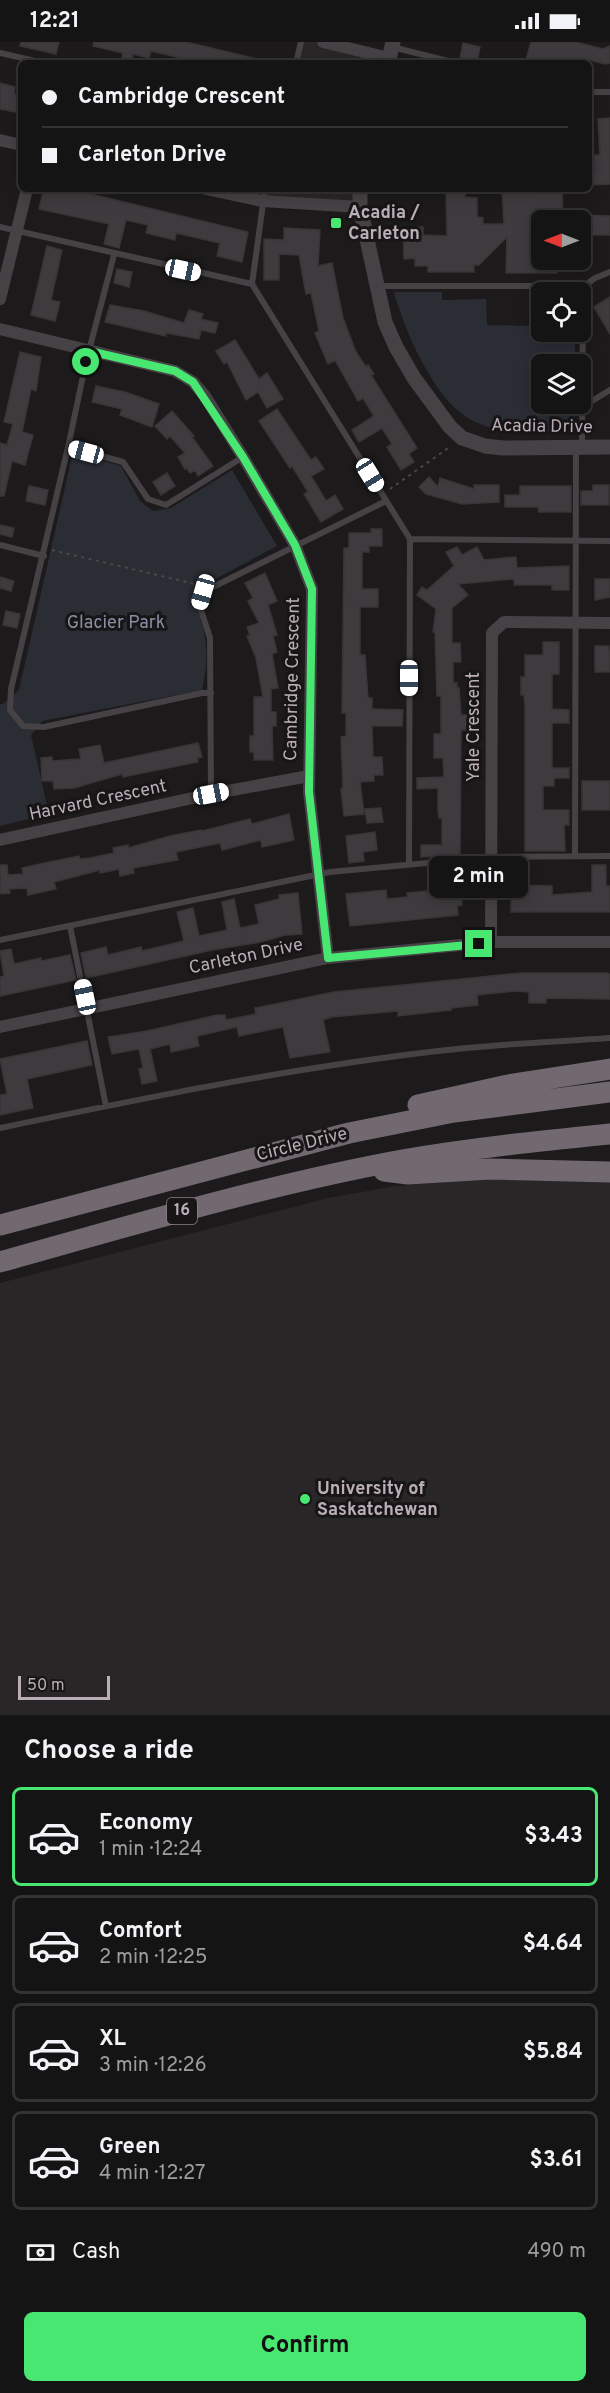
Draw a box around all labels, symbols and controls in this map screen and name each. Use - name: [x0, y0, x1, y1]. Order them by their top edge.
- text: 12:21: [30, 8, 80, 35]
- text: Cambridge Crescent: [78, 84, 285, 111]
- text: Carleton Drive: [78, 142, 226, 169]
- place label: Acadia / Carleton: [348, 202, 420, 246]
- north arrow: [531, 210, 591, 270]
- map controls: [531, 210, 591, 414]
- marker: Acadia / Carleton: [329, 216, 343, 230]
- car: [164, 257, 202, 283]
- button: locate: [531, 282, 591, 342]
- route start: [72, 348, 99, 375]
- button: layers: [531, 354, 591, 414]
- street label: Acadia Drive: [491, 415, 593, 439]
- car: [66, 439, 106, 465]
- car: [353, 455, 387, 495]
- car: [189, 572, 217, 612]
- street label: Cambridge Crescent: [280, 597, 306, 761]
- park label: Glacier Park: [67, 612, 165, 635]
- car: [400, 660, 418, 696]
- street label: Yale Crescent: [463, 672, 486, 782]
- street label: Harvard Crescent: [27, 775, 169, 827]
- car: [192, 782, 230, 806]
- callout: 2 min: [430, 857, 528, 899]
- text: 2 min: [452, 864, 505, 890]
- route end: [465, 930, 492, 957]
- street label: Carleton Drive: [187, 934, 305, 980]
- car: [72, 978, 98, 1016]
- street label: Circle Drive: [254, 1123, 350, 1167]
- road number: 16: [167, 1198, 197, 1224]
- place label: University of Saskatchewan: [317, 1478, 438, 1522]
- marker: University of Saskatchewan: [298, 1492, 312, 1506]
- scale bar: [18, 1673, 110, 1700]
- text: 50 m: [27, 1676, 65, 1696]
- text: Choose a ride: [24, 1734, 194, 1768]
- icon: car: [27, 1810, 81, 1864]
- text: Economy: [99, 1810, 193, 1837]
- text: $3.43: [524, 1823, 583, 1850]
- text: 1 min · 12:24: [99, 1837, 203, 1863]
- icon: car: [27, 1918, 81, 1972]
- text: Comfort: [99, 1918, 182, 1945]
- text: $4.64: [523, 1931, 583, 1958]
- text: 2 min · 12:25: [99, 1945, 207, 1971]
- icon: car: [27, 2026, 81, 2080]
- text: XL: [99, 2026, 126, 2053]
- text: $5.84: [523, 2039, 583, 2066]
- text: 3 min · 12:26: [99, 2053, 207, 2079]
- icon: car: [27, 2134, 81, 2188]
- text: Green: [99, 2134, 161, 2161]
- text: $3.61: [529, 2147, 583, 2174]
- text: 4 min · 12:27: [99, 2161, 205, 2187]
- icon: cash: [24, 2236, 57, 2269]
- text: Cash: [72, 2239, 121, 2266]
- text: 490 m: [528, 2239, 586, 2265]
- button: Confirm: [24, 2312, 586, 2381]

